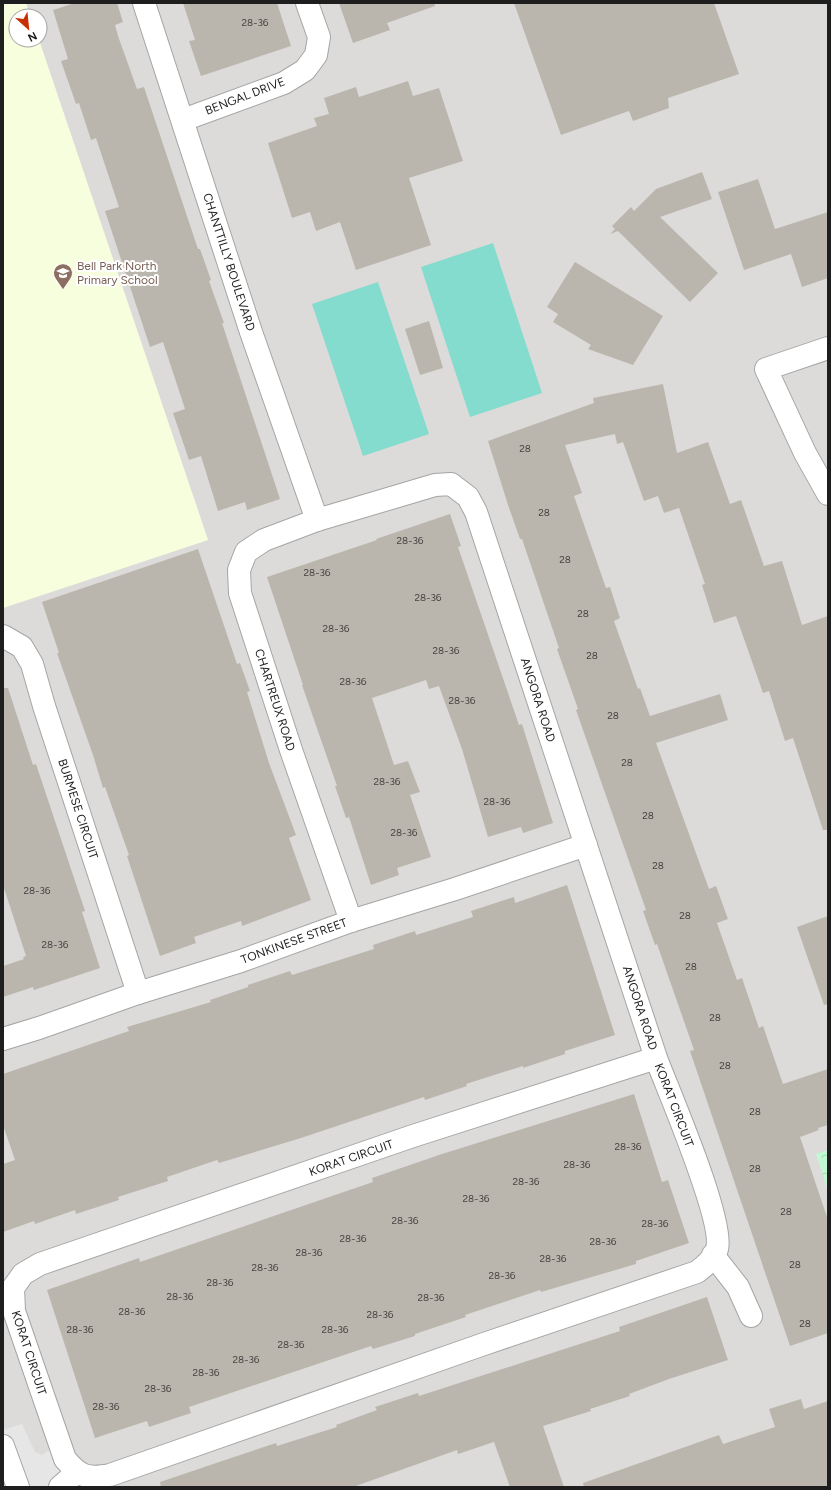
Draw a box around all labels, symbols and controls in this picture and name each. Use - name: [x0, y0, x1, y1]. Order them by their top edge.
- north arrow: [8, 8, 48, 48]
- house number: 28-36: [242, 16, 269, 29]
- text: N: [26, 29, 39, 44]
- street label: BENGAL DRIVE: [203, 74, 287, 118]
- street label: CHANTTILLY BOULEVARD: [200, 191, 258, 333]
- place label: Bell Park North Primary School: [77, 259, 158, 287]
- school or university icon: Bell Park North Primary School: [52, 262, 74, 290]
- house number: 28: [519, 442, 531, 455]
- house number: 28: [538, 506, 550, 519]
- house number: 28-36: [397, 534, 424, 547]
- house number: 28: [559, 553, 571, 566]
- house number: 28-36: [304, 566, 331, 579]
- house number: 28-36: [415, 591, 442, 604]
- house number: 28: [577, 607, 589, 620]
- house number: 28-36: [323, 622, 350, 635]
- house number: 28-36: [433, 644, 460, 657]
- street label: CHARTREUX ROAD: [252, 647, 298, 753]
- house number: 28: [586, 649, 598, 662]
- street label: ANGORA ROAD: [518, 656, 558, 744]
- house number: 28-36: [340, 675, 367, 688]
- house number: 28-36: [449, 694, 476, 707]
- house number: 28: [607, 709, 619, 722]
- house number: 28: [621, 756, 633, 769]
- street label: BURMESE CIRCUIT: [55, 757, 101, 861]
- house number: 28-36: [374, 775, 401, 788]
- house number: 28-36: [484, 795, 511, 808]
- house number: 28: [642, 809, 654, 822]
- house number: 28-36: [391, 826, 418, 839]
- house number: 28: [652, 859, 664, 872]
- house number: 28-36: [24, 884, 51, 897]
- house number: 28: [679, 909, 691, 922]
- street label: TONKINESE STREET: [239, 915, 349, 967]
- house number: 28-36: [42, 938, 69, 951]
- house number: 28: [685, 960, 697, 973]
- street label: ANGORA ROAD: [620, 964, 660, 1052]
- house number: 28: [709, 1011, 721, 1024]
- house number: 28: [719, 1059, 731, 1072]
- street label: KORAT CIRCUIT: [652, 1061, 696, 1149]
- house number: 28: [749, 1105, 761, 1118]
- street label: KORAT CIRCUIT: [307, 1137, 395, 1179]
- house number: 28-36: [615, 1140, 642, 1153]
- house number: 28-36: [564, 1158, 591, 1171]
- house number: 28: [749, 1162, 761, 1175]
- house number: 28-36: [513, 1175, 540, 1188]
- house number: 28-36: [463, 1192, 490, 1205]
- house number: 28: [780, 1205, 792, 1218]
- house number: 28-36: [392, 1214, 419, 1227]
- house number: 28-36: [642, 1217, 669, 1230]
- house number: 28-36: [340, 1232, 367, 1245]
- house number: 28-36: [590, 1235, 617, 1248]
- house number: 28-36: [296, 1246, 323, 1259]
- house number: 28-36: [540, 1252, 567, 1265]
- house number: 28: [789, 1258, 801, 1271]
- house number: 28-36: [252, 1261, 279, 1274]
- house number: 28-36: [489, 1269, 516, 1282]
- house number: 28-36: [207, 1276, 234, 1289]
- house number: 28-36: [167, 1290, 194, 1303]
- house number: 28-36: [418, 1291, 445, 1304]
- house number: 28-36: [119, 1305, 146, 1318]
- house number: 28-36: [367, 1308, 394, 1321]
- street label: KORAT CIRCUIT: [9, 1309, 49, 1397]
- house number: 28: [799, 1317, 811, 1330]
- house number: 28-36: [67, 1323, 94, 1336]
- house number: 28-36: [322, 1323, 349, 1336]
- house number: 28-36: [278, 1338, 305, 1351]
- house number: 28-36: [233, 1353, 260, 1366]
- house number: 28-36: [193, 1366, 220, 1379]
- house number: 28-36: [145, 1382, 172, 1395]
- house number: 28-36: [93, 1400, 120, 1413]

